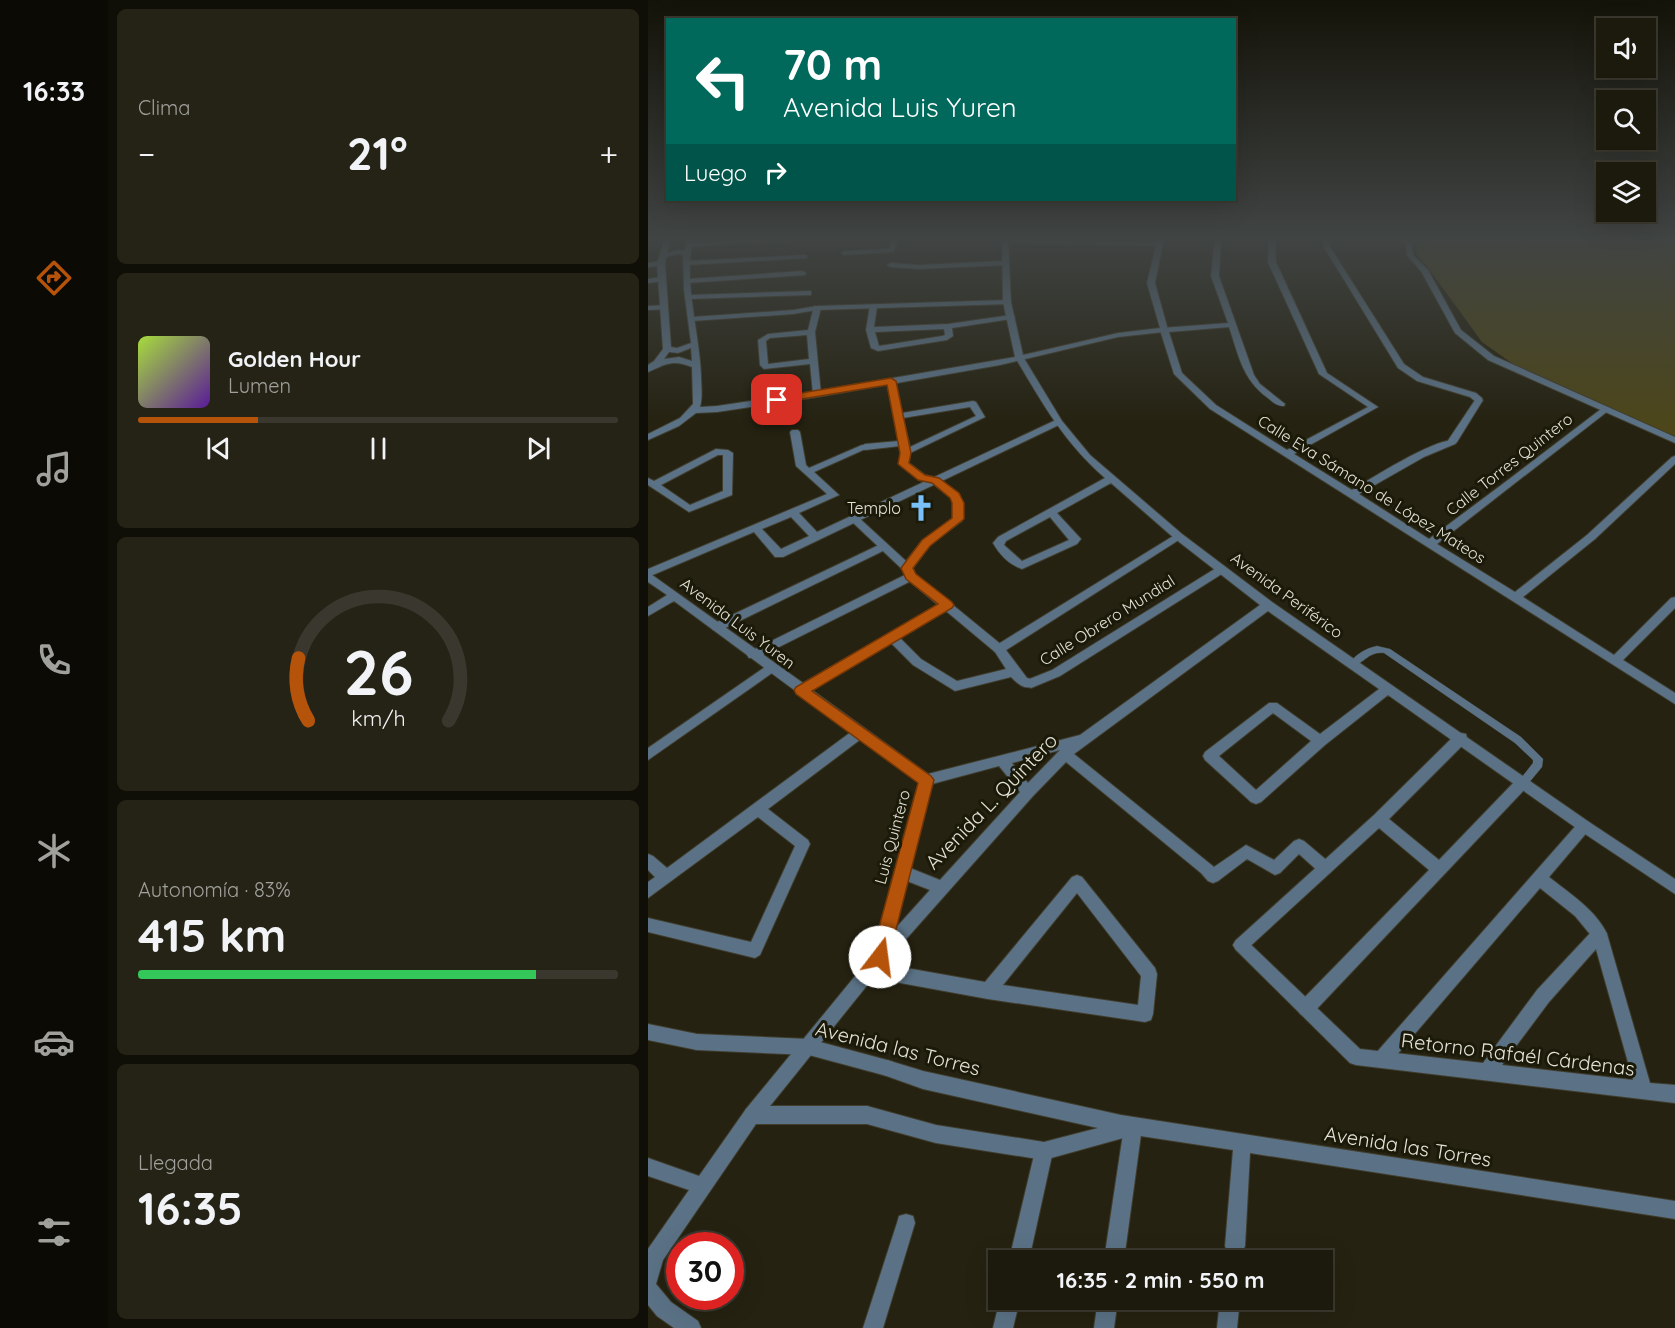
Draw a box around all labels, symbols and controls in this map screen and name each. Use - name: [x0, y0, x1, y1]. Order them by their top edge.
- map controls: [1596, 18, 1656, 222]
- button: sound: [1596, 18, 1656, 78]
- text: 70 m: [783, 38, 882, 91]
- icon: left: [684, 42, 762, 120]
- text: 16:33: [23, 74, 85, 108]
- text: Avenida Luis Yuren: [783, 90, 1017, 124]
- button: search: [1596, 90, 1656, 150]
- text: Clima: [138, 95, 190, 120]
- text: 21°: [347, 125, 408, 181]
- text: −: [138, 133, 155, 174]
- text: +: [599, 133, 618, 174]
- icon: right: [759, 156, 792, 189]
- text: Luego: [684, 159, 747, 187]
- button: layers: [1596, 162, 1656, 222]
- icon: directions: [33, 257, 75, 299]
- text: Golden Hour: [228, 345, 361, 373]
- text: Lumen: [228, 373, 291, 398]
- pin: [751, 374, 802, 425]
- icon: arrive: [760, 383, 793, 416]
- street label: Calle Torres Quintero: [1442, 408, 1576, 520]
- street label: Calle Eva Sámano de López Mateos: [1254, 410, 1490, 568]
- icon: previous: [202, 432, 235, 465]
- icon: pause: [362, 432, 395, 465]
- icon: next: [522, 432, 555, 465]
- icon: music: [33, 448, 75, 490]
- church icon: Templo: [906, 493, 936, 523]
- place label: Templo: [847, 498, 901, 518]
- street label: Avenida Periférico: [1227, 548, 1347, 642]
- street label: Calle Obrero Mundial: [1036, 570, 1178, 670]
- street label: Avenida Luis Yuren: [677, 573, 799, 673]
- text: 26: [343, 633, 413, 711]
- icon: phone: [33, 639, 75, 681]
- text: km/h: [351, 705, 405, 731]
- street label: Avenida L. Quintero: [920, 728, 1062, 874]
- street label: Luis Quintero: [870, 788, 914, 886]
- icon: climate: [33, 830, 75, 872]
- text: Autonomía · 83%: [138, 877, 291, 902]
- text: 415 km: [138, 907, 286, 963]
- position arrow: [848, 925, 912, 989]
- street label: Avenida las Torres: [813, 1015, 983, 1081]
- icon: car: [33, 1021, 75, 1063]
- street label: Retorno Rafaél Cárdenas: [1400, 1027, 1636, 1081]
- street label: Avenida las Torres: [1323, 1120, 1493, 1172]
- text: Llegada: [138, 1150, 213, 1175]
- text: 16:35: [138, 1180, 243, 1236]
- icon: filters: [33, 1211, 75, 1253]
- speed limit sign: 30: [666, 1232, 744, 1310]
- text: 16:35 · 2 min · 550 m: [1056, 1266, 1265, 1294]

